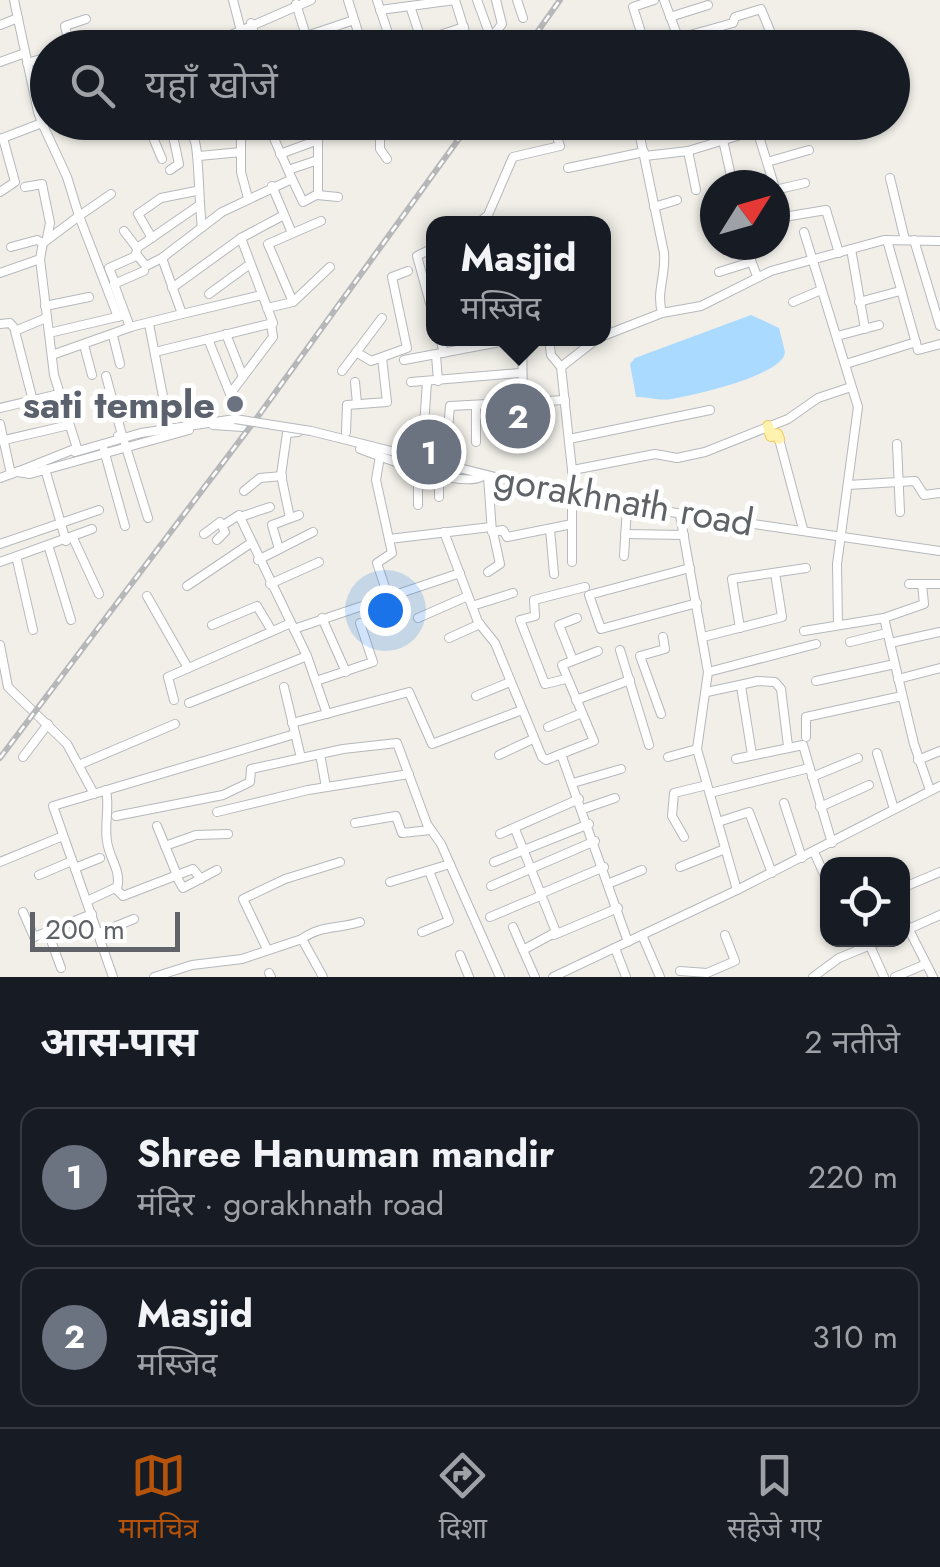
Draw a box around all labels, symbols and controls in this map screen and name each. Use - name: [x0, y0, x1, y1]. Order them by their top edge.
- search box: [30, 30, 910, 140]
- text: यहाँ खोजें: [145, 57, 278, 112]
- icon: search: [65, 58, 120, 113]
- north arrow: [700, 170, 790, 260]
- popup: [426, 216, 611, 346]
- text: Masjid: [461, 230, 576, 285]
- text: मस्जिद: [461, 285, 541, 331]
- place label: sati temple: [23, 377, 215, 432]
- pin: 2: [486, 378, 550, 454]
- marker: sati temple: [224, 393, 246, 415]
- pin: 1: [396, 414, 462, 490]
- street label: gorakhnath road: [490, 450, 758, 550]
- your location: [360, 585, 411, 636]
- map controls: [820, 857, 910, 947]
- button: locate: [820, 857, 910, 947]
- scale bar: [30, 907, 180, 951]
- text: 200 m: [45, 909, 125, 950]
- text: आस-पास: [40, 1011, 198, 1072]
- text: 2 नतीजे: [804, 1019, 900, 1065]
- text: Shree Hanuman mandir: [137, 1126, 554, 1181]
- text: 1: [66, 1154, 83, 1200]
- text: 220 m: [808, 1154, 898, 1200]
- text: मंदिर · gorakhnath road: [137, 1181, 444, 1227]
- text: Masjid: [137, 1286, 253, 1341]
- text: 2: [64, 1314, 85, 1360]
- text: 310 m: [812, 1314, 898, 1360]
- text: मस्जिद: [137, 1341, 218, 1387]
- tab: मानचित्र: [118, 1448, 198, 1549]
- tab: दिशा: [435, 1448, 490, 1549]
- tab: सहेजे गए: [727, 1448, 822, 1549]

